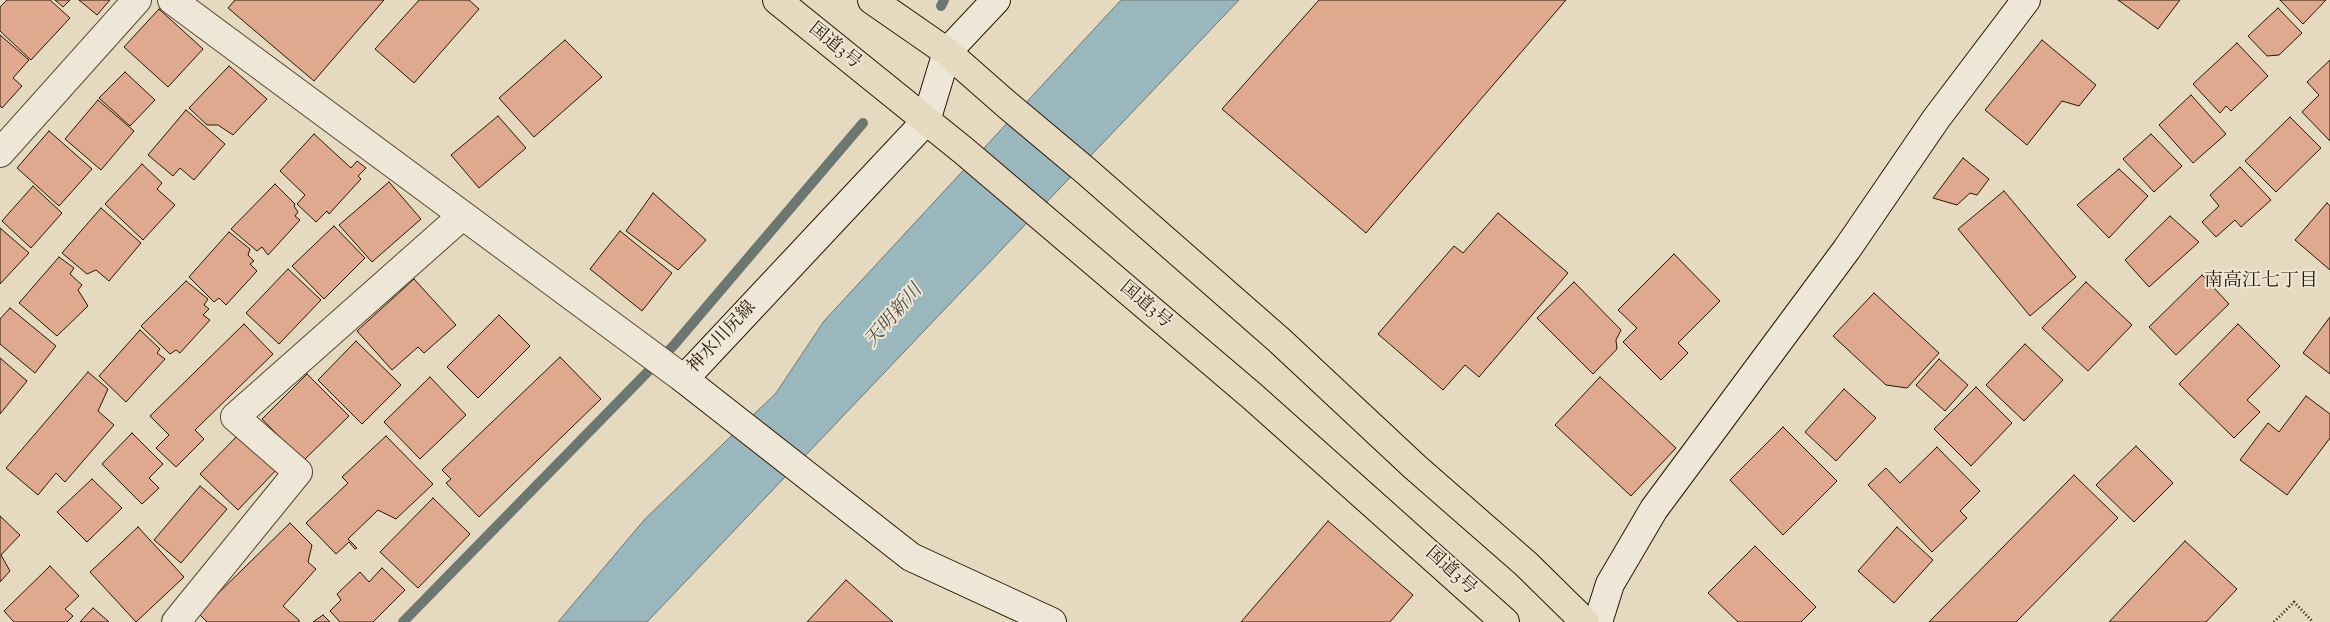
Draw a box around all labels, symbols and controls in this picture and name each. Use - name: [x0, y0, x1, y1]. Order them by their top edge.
- street label: 国道3号: [803, 19, 865, 75]
- district label: 南高江七丁目: [2204, 272, 2318, 294]
- street label: 国道3号: [1115, 278, 1175, 334]
- water label: 天明新川: [861, 281, 929, 353]
- street label: 神水川尻線: [684, 298, 762, 378]
- street label: 国道3号: [1420, 543, 1480, 601]

